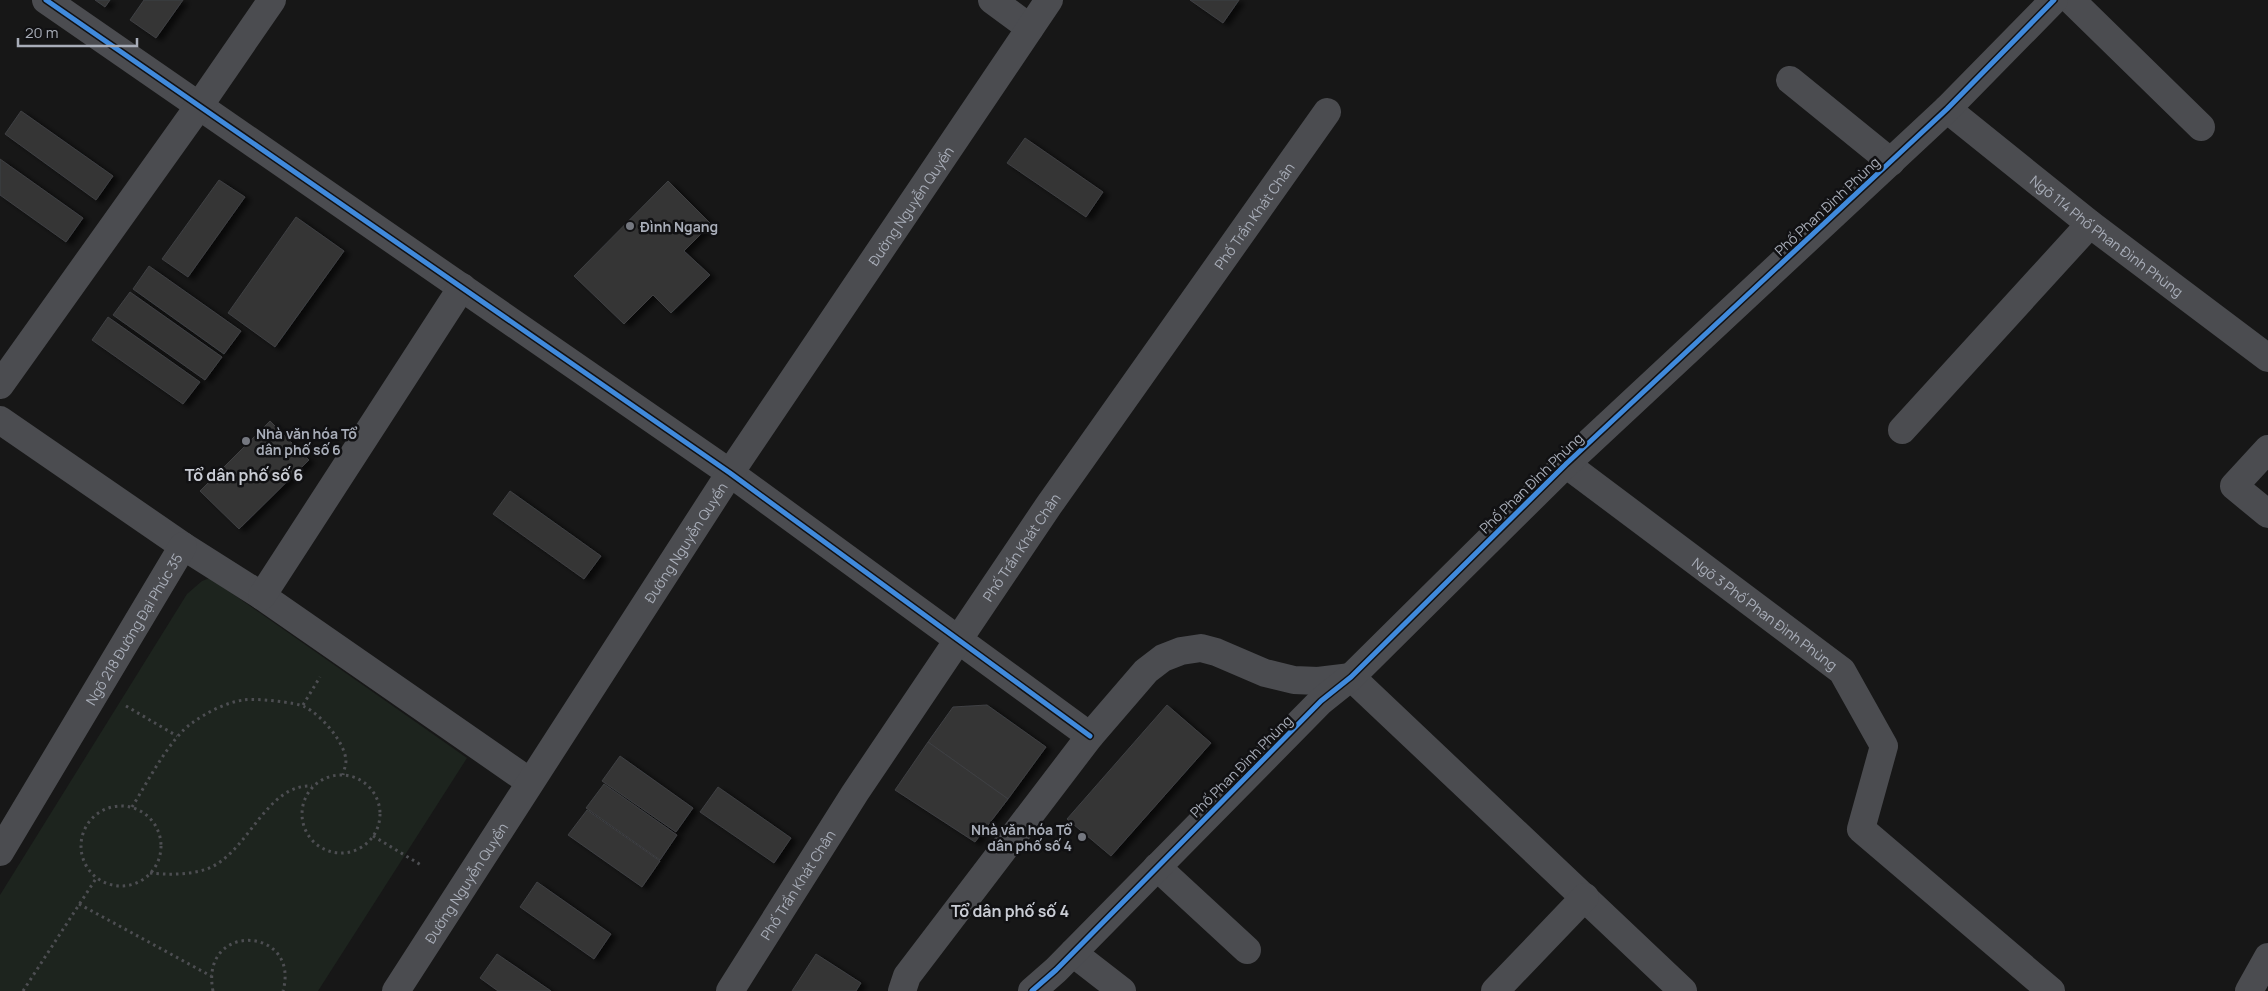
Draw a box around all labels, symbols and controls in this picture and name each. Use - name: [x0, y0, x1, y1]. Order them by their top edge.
- scale bar: [18, 15, 136, 47]
- text: 20 m: [25, 22, 58, 43]
- street label: Đường Nguyễn Quyền: [863, 142, 957, 269]
- street label: Phố Phan Đình Phùng: [1770, 152, 1884, 260]
- street label: Phố Trần Khát Chân: [1209, 158, 1298, 273]
- street label: Ngõ 114 Phố Phan Đình Phùng: [2027, 170, 2187, 301]
- place label: Đình Ngang: [640, 217, 718, 236]
- marker: Đình Ngang: [624, 220, 636, 232]
- place label: Nhà văn hóa Tổ dân phố số 6: [256, 424, 358, 459]
- street label: Phố Phan Đình Phùng: [1475, 429, 1587, 537]
- marker: Nhà văn hóa Tổ dân phố số 6: [240, 435, 252, 447]
- district label: Tổ dân phố số 6: [185, 464, 303, 486]
- street label: Đường Nguyễn Quyền: [639, 478, 731, 606]
- street label: Phố Trần Khát Chân: [978, 489, 1064, 605]
- street label: Ngõ 218 Đường Đại Phúc 35: [81, 549, 186, 708]
- street label: Ngõ 3 Phố Phan Đình Phùng: [1689, 553, 1842, 674]
- street label: Phố Phan Đình Phùng: [1186, 711, 1296, 821]
- street label: Đường Nguyễn Quyền: [420, 819, 512, 947]
- place label: Nhà văn hóa Tổ dân phố số 4: [971, 820, 1073, 855]
- street label: Phố Trần Khát Chân: [755, 826, 839, 943]
- marker: Nhà văn hóa Tổ dân phố số 4: [1076, 831, 1088, 843]
- district label: Tổ dân phố số 4: [951, 900, 1069, 922]

